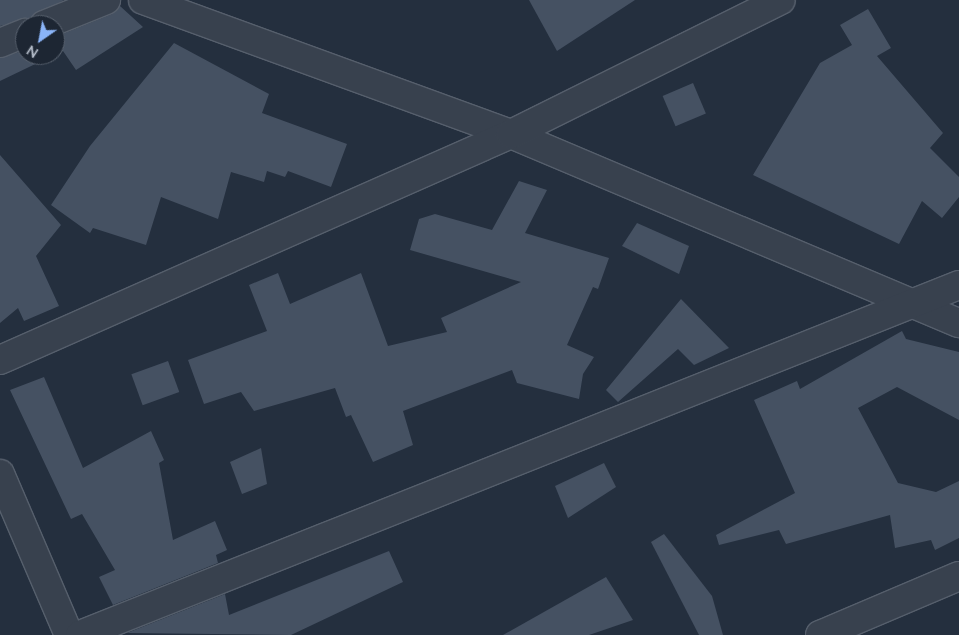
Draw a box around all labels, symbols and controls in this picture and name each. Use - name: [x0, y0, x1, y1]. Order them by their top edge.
- north arrow: [15, 15, 65, 65]
- text: N: [23, 41, 42, 62]

